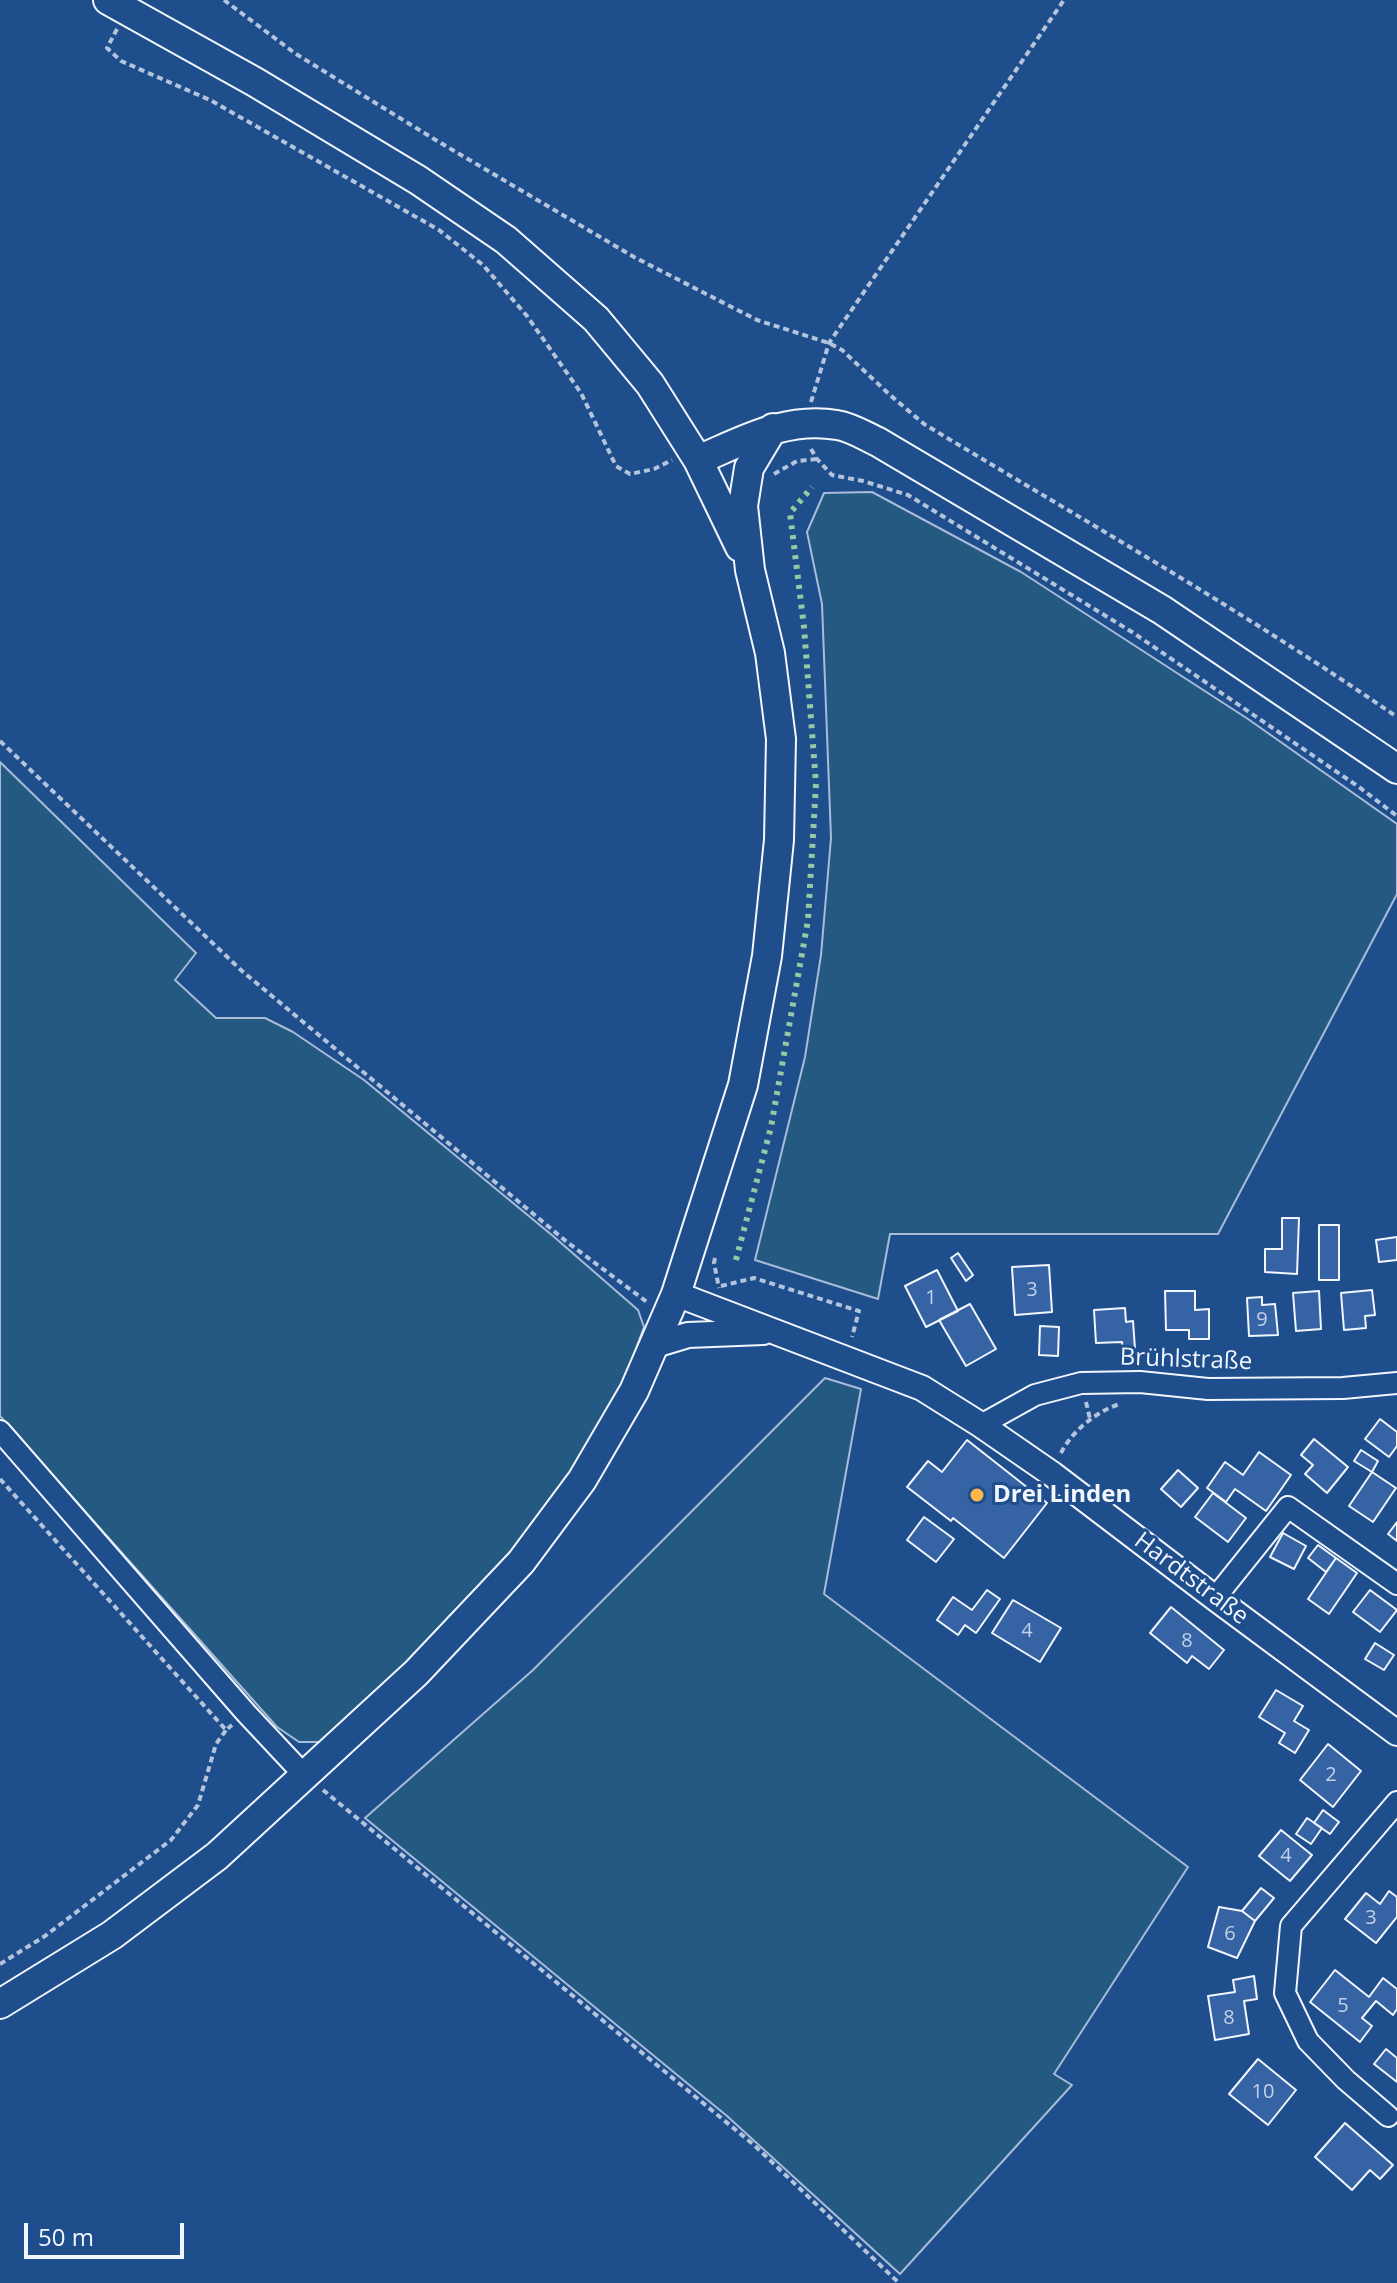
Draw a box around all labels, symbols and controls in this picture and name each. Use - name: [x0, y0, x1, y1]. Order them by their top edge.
- house number: 3: [1026, 1278, 1038, 1302]
- house number: 1: [925, 1286, 937, 1310]
- house number: 9: [1256, 1308, 1268, 1332]
- street label: Brühlstraße: [1119, 1343, 1253, 1377]
- place label: Drei Linden: [993, 1481, 1131, 1509]
- marker: Drei Linden: [968, 1486, 986, 1504]
- street label: Hardtstraße: [1128, 1527, 1254, 1631]
- house number: 4: [1021, 1619, 1033, 1643]
- house number: 8: [1181, 1629, 1193, 1653]
- house number: 2: [1325, 1763, 1337, 1787]
- house number: 4: [1280, 1844, 1292, 1868]
- house number: 3: [1365, 1906, 1377, 1930]
- house number: 6: [1224, 1922, 1236, 1946]
- house number: 5: [1337, 1994, 1349, 2018]
- house number: 8: [1223, 2006, 1235, 2030]
- house number: 10: [1252, 2080, 1274, 2104]
- scale bar: [28, 2207, 188, 2257]
- text: 50 m: [38, 2220, 94, 2253]

